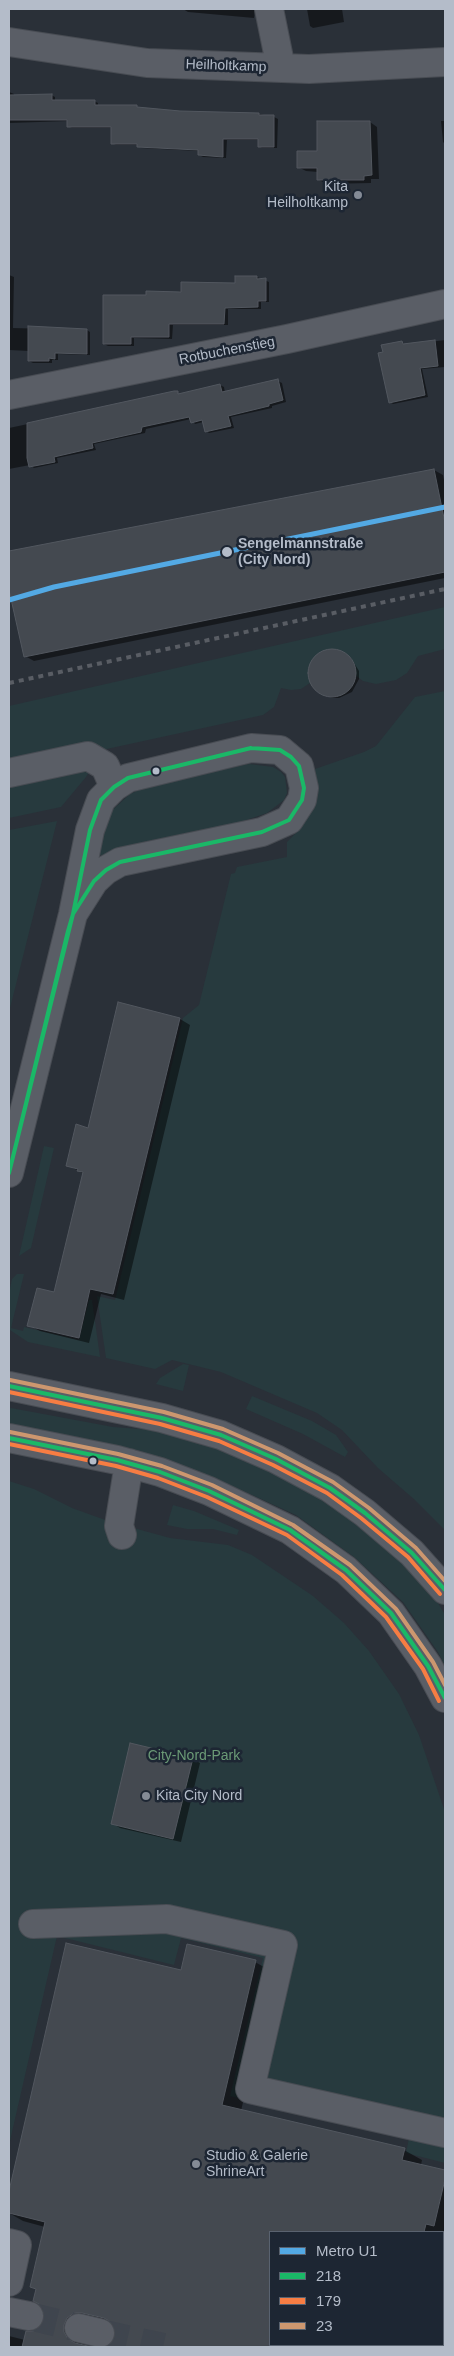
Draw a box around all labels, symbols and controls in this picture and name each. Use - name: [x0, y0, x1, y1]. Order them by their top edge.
- street label: Heilholtkamp: [185, 56, 267, 76]
- place label: Kita Heilholtkamp: [267, 179, 348, 212]
- marker: Kita Heilholtkamp: [352, 189, 364, 201]
- street label: Rotbuchenstieg: [178, 333, 276, 369]
- place label: Sengelmannstraße (City Nord): [238, 536, 363, 568]
- marker: Sengelmannstraße (City Nord): [220, 545, 234, 559]
- unlabelled marker: [151, 766, 161, 776]
- unlabelled marker: [88, 1456, 98, 1466]
- park label: City-Nord-Park: [148, 1748, 240, 1764]
- place label: Kita City Nord: [156, 1788, 242, 1804]
- marker: Kita City Nord: [140, 1790, 152, 1802]
- place label: Studio & Galerie ShrineArt: [206, 2148, 308, 2180]
- marker: Studio & Galerie ShrineArt: [190, 2158, 202, 2170]
- legend: [269, 2231, 444, 2346]
- text: Metro U1: [316, 2242, 378, 2259]
- text: 218: [316, 2267, 341, 2284]
- text: 179: [316, 2292, 341, 2309]
- text: 23: [316, 2317, 333, 2334]

